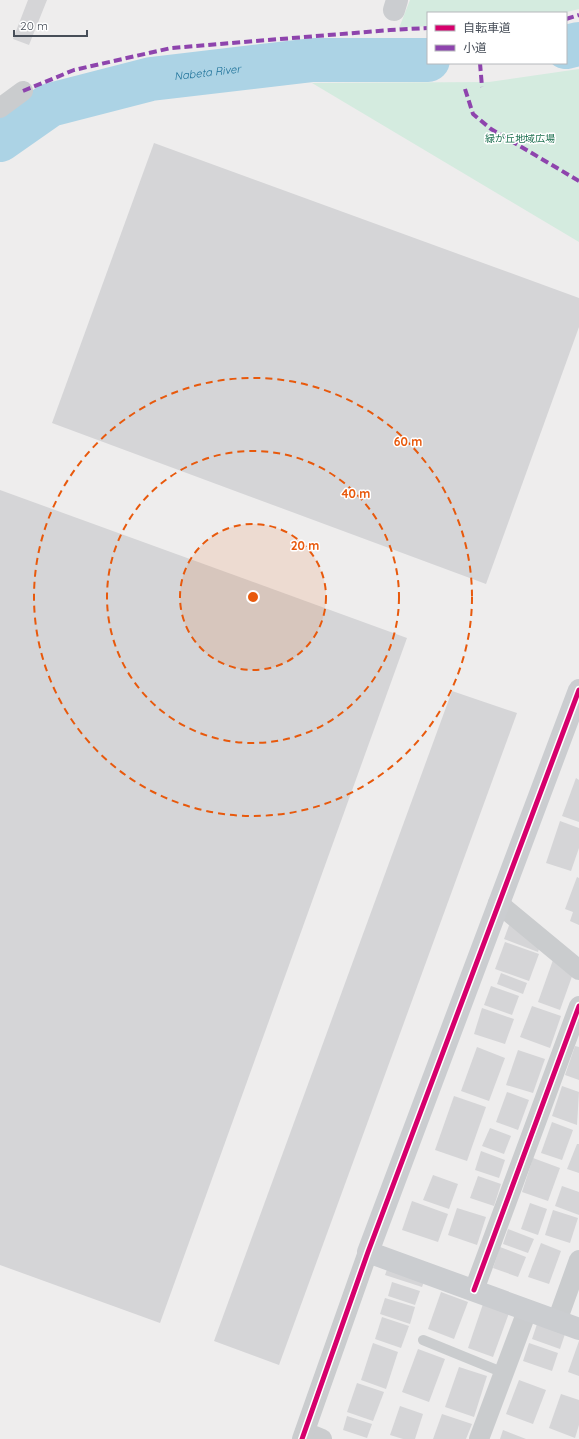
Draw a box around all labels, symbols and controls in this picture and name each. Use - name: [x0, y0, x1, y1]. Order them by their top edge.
- scale bar: [14, 12, 87, 38]
- legend: [427, 12, 567, 64]
- text: 20 m: [20, 18, 48, 33]
- text: 自転車道: [463, 20, 511, 35]
- text: 小道: [463, 40, 487, 55]
- water label: Nabeta River: [173, 61, 243, 83]
- park label: 緑が丘地域広場: [485, 132, 555, 145]
- text: 60 m: [394, 434, 422, 449]
- text: 40 m: [342, 486, 370, 501]
- text: 20 m: [291, 538, 319, 553]
- centre of rings: [246, 590, 260, 604]

